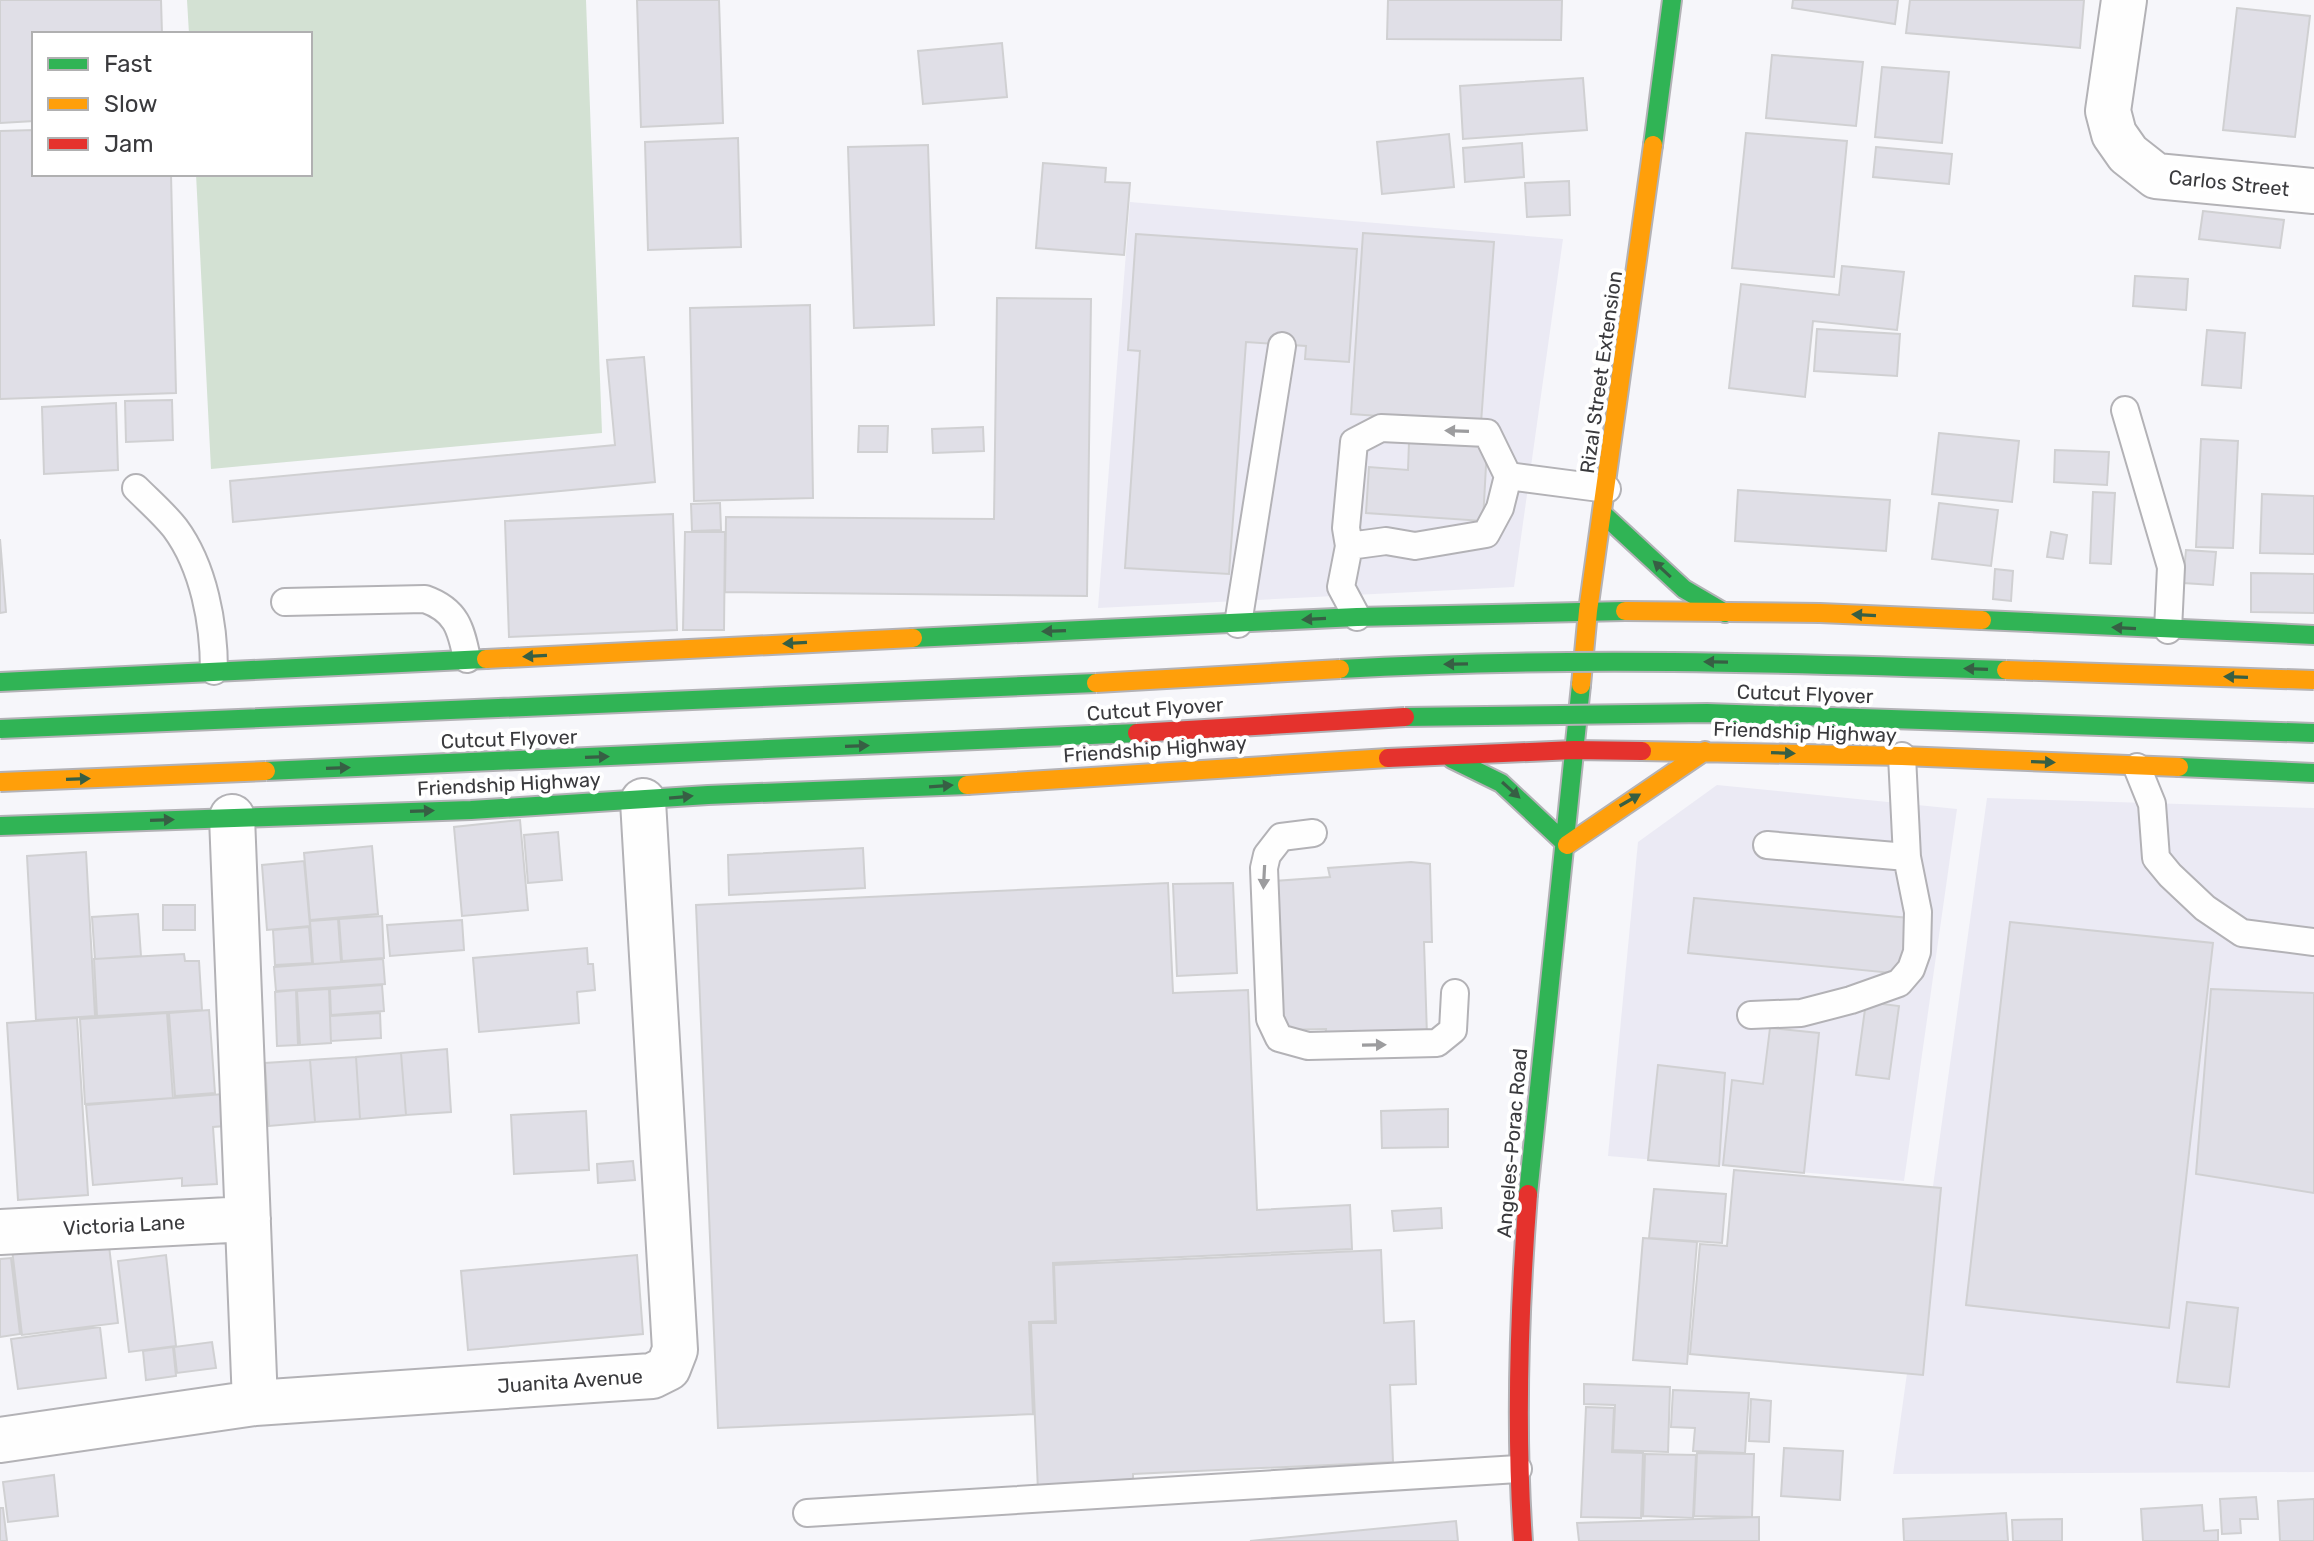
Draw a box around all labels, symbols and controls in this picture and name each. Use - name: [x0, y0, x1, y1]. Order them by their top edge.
- legend: [32, 32, 312, 176]
- text: Fast: [104, 50, 152, 78]
- text: Slow: [104, 90, 157, 118]
- text: Jam: [104, 130, 154, 158]
- street label: Carlos Street: [2167, 165, 2291, 201]
- street label: Rizal Street Extension: [1575, 269, 1627, 475]
- one-way arrow: [1444, 424, 1469, 437]
- one-way arrow: [1652, 560, 1671, 578]
- one-way arrow: [1851, 608, 1876, 621]
- one-way arrow: [1301, 613, 1326, 626]
- one-way arrow: [2111, 621, 2136, 634]
- one-way arrow: [1041, 624, 1066, 637]
- one-way arrow: [782, 637, 807, 650]
- one-way arrow: [522, 650, 547, 663]
- one-way arrow: [1703, 655, 1728, 668]
- one-way arrow: [1443, 658, 1468, 670]
- one-way arrow: [1963, 663, 1988, 676]
- one-way arrow: [2223, 671, 2248, 684]
- street label: Cutcut Flyover: [1736, 680, 1874, 708]
- street label: Cutcut Flyover: [1086, 692, 1224, 726]
- street label: Friendship Highway: [1713, 717, 1897, 747]
- street label: Cutcut Flyover: [440, 725, 578, 753]
- street label: Friendship Highway: [1062, 731, 1248, 767]
- one-way arrow: [845, 739, 870, 752]
- one-way arrow: [1771, 746, 1796, 759]
- one-way arrow: [585, 750, 610, 763]
- one-way arrow: [2031, 756, 2056, 769]
- one-way arrow: [326, 761, 351, 774]
- street label: Friendship Highway: [417, 767, 601, 801]
- one-way arrow: [66, 772, 91, 785]
- one-way arrow: [929, 779, 954, 792]
- one-way arrow: [1501, 781, 1521, 798]
- one-way arrow: [669, 791, 694, 804]
- one-way arrow: [1619, 793, 1641, 807]
- one-way arrow: [410, 805, 435, 817]
- one-way arrow: [150, 813, 175, 826]
- one-way arrow: [1257, 865, 1270, 890]
- one-way arrow: [1362, 1039, 1387, 1051]
- street label: Angeles-Porac Road: [1492, 1047, 1532, 1239]
- street label: Victoria Lane: [62, 1210, 186, 1240]
- street label: Juanita Avenue: [496, 1364, 644, 1398]

